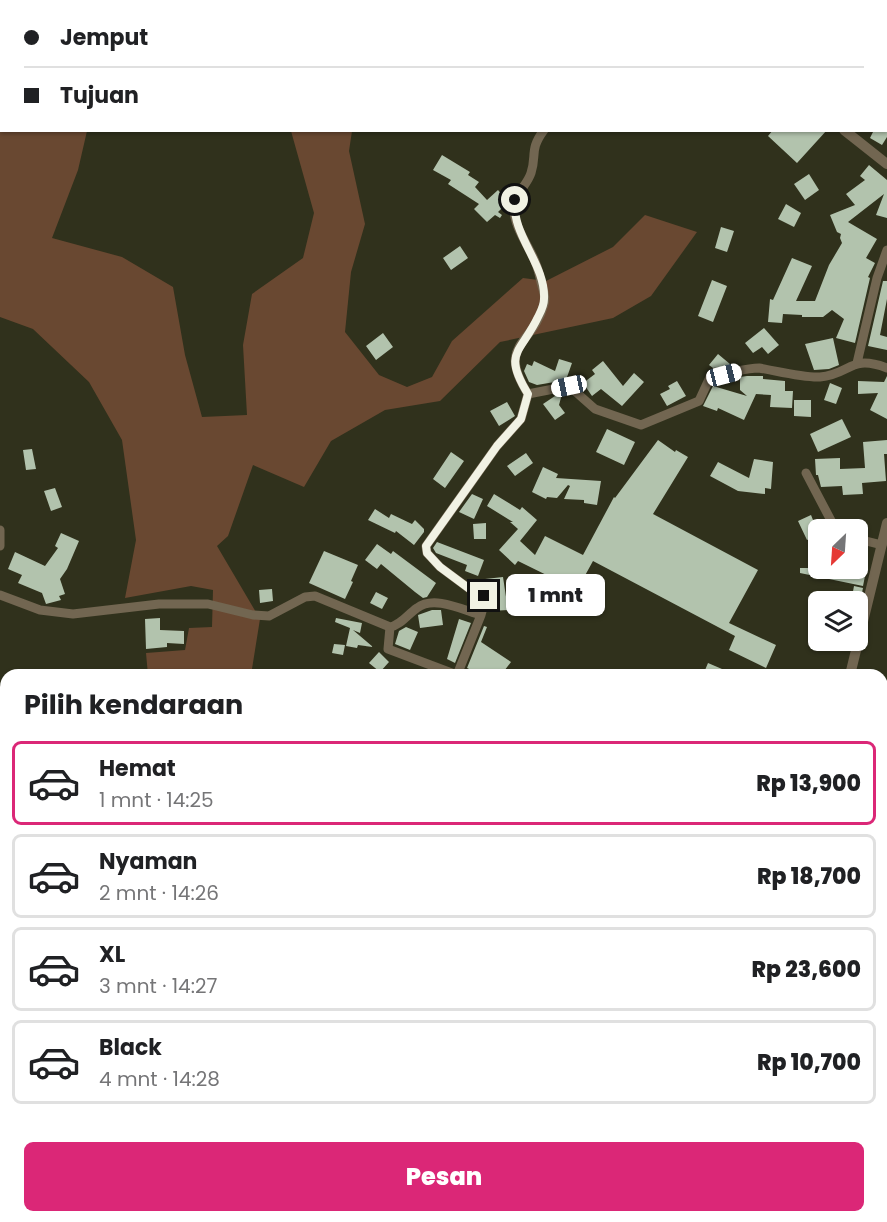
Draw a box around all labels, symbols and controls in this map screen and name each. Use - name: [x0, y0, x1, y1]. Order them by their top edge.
- text: Jemput: [60, 22, 148, 53]
- text: Tujuan: [60, 80, 139, 111]
- route start: [501, 186, 528, 213]
- car: [704, 362, 744, 388]
- car: [550, 373, 588, 399]
- north arrow: [808, 519, 868, 579]
- map controls: [808, 519, 868, 651]
- callout: 1 mnt: [505, 575, 604, 617]
- text: 1 mnt: [528, 581, 583, 609]
- route end: [470, 582, 497, 609]
- button: layers: [808, 591, 868, 651]
- text: Pilih kendaraan: [24, 686, 243, 723]
- text: Hemat: [99, 753, 176, 784]
- icon: car: [27, 756, 81, 810]
- text: Rp 13,900: [756, 768, 861, 799]
- text: 1 mnt · 14:25: [99, 786, 214, 814]
- text: Nyaman: [99, 846, 197, 877]
- icon: car: [27, 849, 81, 903]
- text: Rp 18,700: [757, 861, 861, 892]
- text: 2 mnt · 14:26: [99, 879, 219, 907]
- text: XL: [99, 939, 125, 970]
- icon: car: [27, 942, 81, 996]
- text: Rp 23,600: [752, 954, 861, 985]
- text: 3 mnt · 14:27: [99, 972, 217, 1000]
- text: Black: [99, 1032, 162, 1063]
- icon: car: [27, 1035, 81, 1089]
- text: Rp 10,700: [757, 1047, 861, 1078]
- text: 4 mnt · 14:28: [99, 1065, 220, 1093]
- button: Pesan: [24, 1142, 864, 1211]

